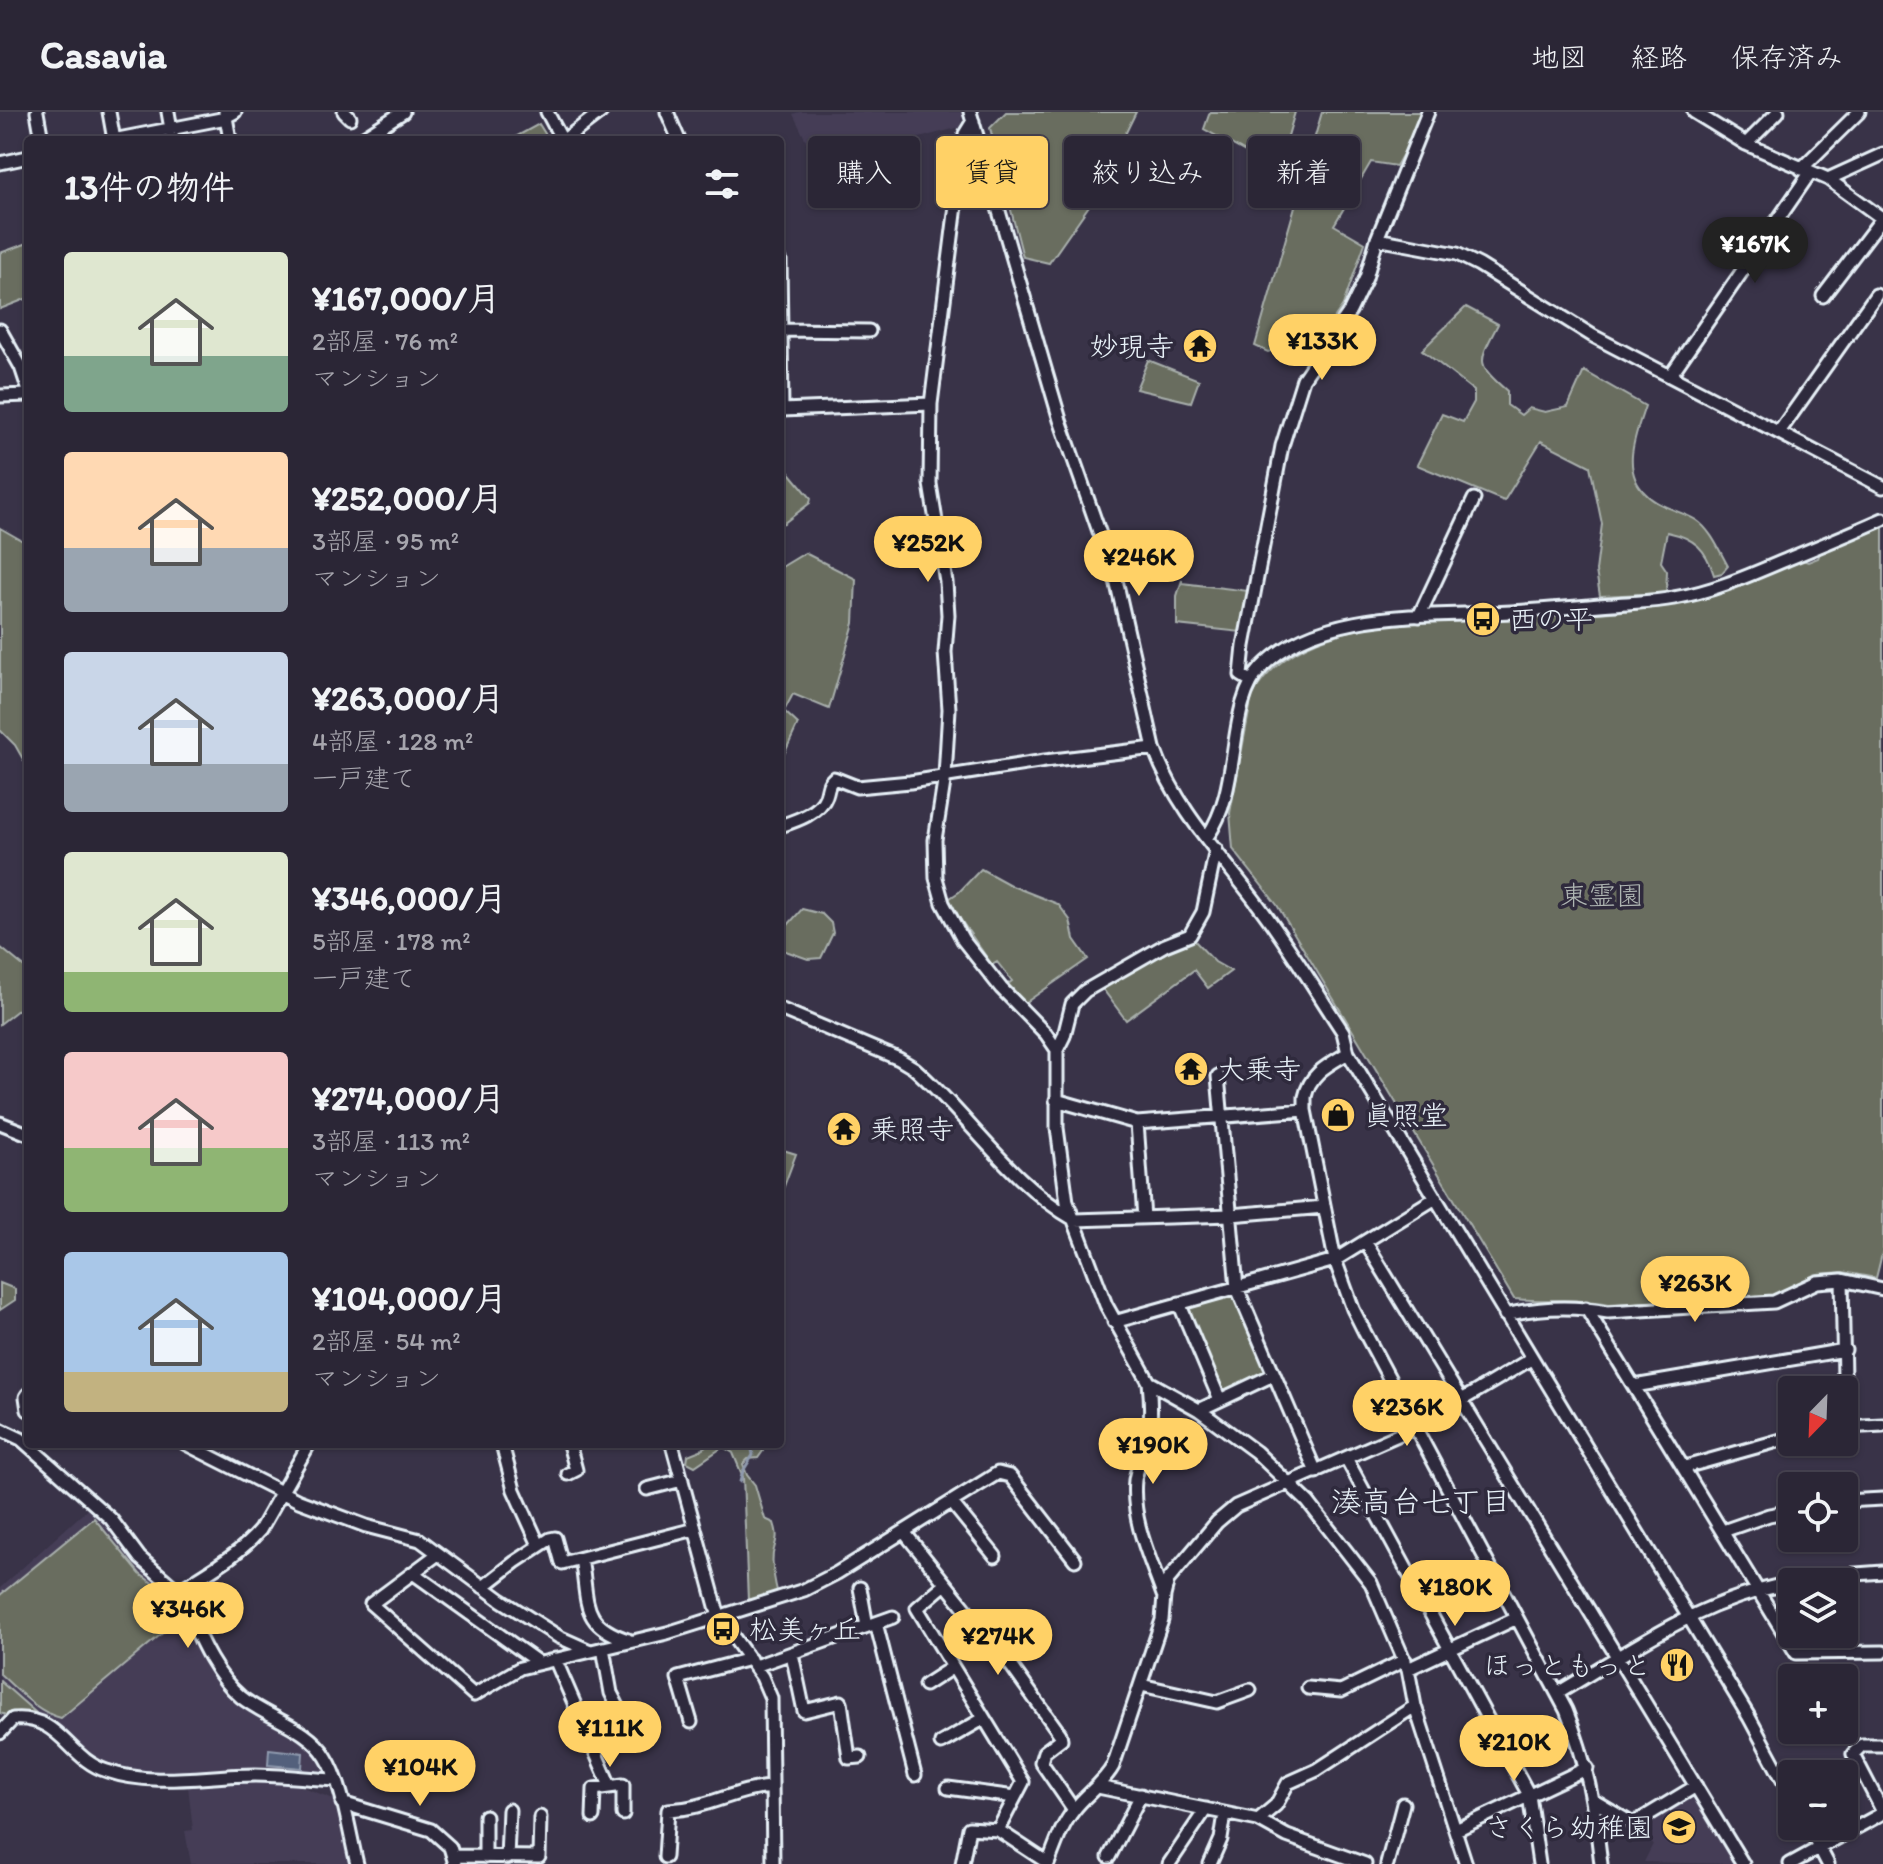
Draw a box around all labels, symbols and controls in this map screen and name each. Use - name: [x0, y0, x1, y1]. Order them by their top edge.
- text: Casavia: [40, 32, 167, 78]
- text: 地図: [1531, 40, 1587, 74]
- text: 経路: [1631, 40, 1687, 74]
- text: 保存済み: [1731, 40, 1843, 74]
- chip: 購入: [808, 136, 920, 208]
- chip: 賃貸: [936, 136, 1048, 208]
- chip: 絞り込み: [1064, 136, 1232, 208]
- chip: 新着: [1248, 136, 1360, 208]
- icon: filters: [700, 162, 744, 206]
- text: 13件の物件: [64, 167, 234, 208]
- pin: ¥167K: [1699, 217, 1811, 285]
- text: ¥167K: [1720, 227, 1790, 259]
- text: ¥167,000/月: [312, 278, 501, 319]
- icon: home: [128, 284, 224, 380]
- pin: ¥133K: [1266, 314, 1378, 382]
- text: ¥133K: [1286, 324, 1358, 356]
- text: 2部屋 · 76 m²: [312, 325, 458, 357]
- temple icon: 妙現寺: [1181, 327, 1219, 365]
- place label: 妙現寺: [1090, 329, 1174, 363]
- text: マンション: [312, 362, 441, 394]
- text: ¥252,000/月: [312, 478, 504, 519]
- icon: home: [128, 484, 224, 580]
- pin: ¥252K: [872, 516, 984, 584]
- text: 3部屋 · 95 m²: [312, 525, 459, 557]
- text: ¥252K: [892, 526, 964, 558]
- pin: ¥246K: [1083, 530, 1195, 598]
- text: ¥246K: [1102, 540, 1176, 572]
- text: マンション: [312, 562, 441, 594]
- bus stop icon: 西の平: [1464, 600, 1502, 638]
- place label: 西の平: [1509, 602, 1593, 636]
- text: ¥263,000/月: [312, 678, 505, 719]
- icon: home: [128, 684, 224, 780]
- text: 4部屋 · 128 m²: [312, 725, 473, 757]
- text: 一戸建て: [312, 762, 416, 794]
- text: ¥346,000/月: [312, 878, 507, 919]
- park label: 東霊園: [1560, 878, 1644, 912]
- icon: home: [128, 884, 224, 980]
- text: 5部屋 · 178 m²: [312, 925, 471, 957]
- text: 一戸建て: [312, 962, 416, 994]
- temple icon: 大乗寺: [1172, 1050, 1210, 1088]
- place label: 大乗寺: [1217, 1052, 1301, 1086]
- text: ¥274,000/月: [312, 1078, 505, 1119]
- icon: home: [128, 1084, 224, 1180]
- shop icon: 眞照堂: [1319, 1096, 1357, 1134]
- place label: 眞照堂: [1364, 1098, 1448, 1132]
- temple icon: 乗照寺: [825, 1110, 863, 1148]
- place label: 乗照寺: [870, 1112, 954, 1146]
- text: 3部屋 · 113 m²: [312, 1125, 470, 1157]
- text: マンション: [312, 1162, 441, 1194]
- pin: ¥263K: [1639, 1256, 1751, 1324]
- text: ¥263K: [1659, 1266, 1731, 1298]
- text: ¥104,000/月: [312, 1278, 507, 1319]
- icon: home: [128, 1284, 224, 1380]
- text: 2部屋 · 54 m²: [312, 1325, 461, 1357]
- text: マンション: [312, 1362, 441, 1394]
- north arrow: [1778, 1376, 1858, 1456]
- map controls: [1778, 1376, 1858, 1840]
- pin: ¥236K: [1351, 1380, 1463, 1448]
- text: ¥236K: [1371, 1390, 1443, 1422]
- pin: ¥190K: [1097, 1418, 1209, 1486]
- text: ¥190K: [1117, 1428, 1189, 1460]
- button: locate: [1778, 1472, 1858, 1552]
- district label: 湊高台七丁目: [1331, 1483, 1511, 1520]
- pin: ¥180K: [1399, 1560, 1511, 1628]
- button: layers: [1778, 1568, 1858, 1648]
- text: ¥180K: [1418, 1570, 1492, 1602]
- pin: ¥346K: [132, 1582, 244, 1650]
- text: ¥346K: [151, 1592, 225, 1624]
- pin: ¥274K: [942, 1609, 1054, 1677]
- bus stop icon: 松美ヶ丘: [704, 1610, 742, 1648]
- place label: 松美ヶ丘: [749, 1612, 861, 1646]
- text: ¥274K: [961, 1619, 1035, 1651]
- restaurant icon: ほっともっと: [1658, 1646, 1696, 1684]
- place label: ほっともっと: [1483, 1648, 1651, 1682]
- button: +: [1778, 1664, 1858, 1744]
- pin: ¥111K: [554, 1701, 666, 1769]
- text: ¥111K: [576, 1711, 644, 1743]
- pin: ¥210K: [1458, 1715, 1570, 1783]
- text: ¥210K: [1478, 1725, 1550, 1757]
- pin: ¥104K: [364, 1740, 476, 1808]
- text: ¥104K: [383, 1750, 457, 1782]
- button: −: [1778, 1760, 1858, 1840]
- school or university icon: さくら幼稚園: [1660, 1808, 1698, 1846]
- place label: さくら幼稚園: [1485, 1810, 1653, 1844]

